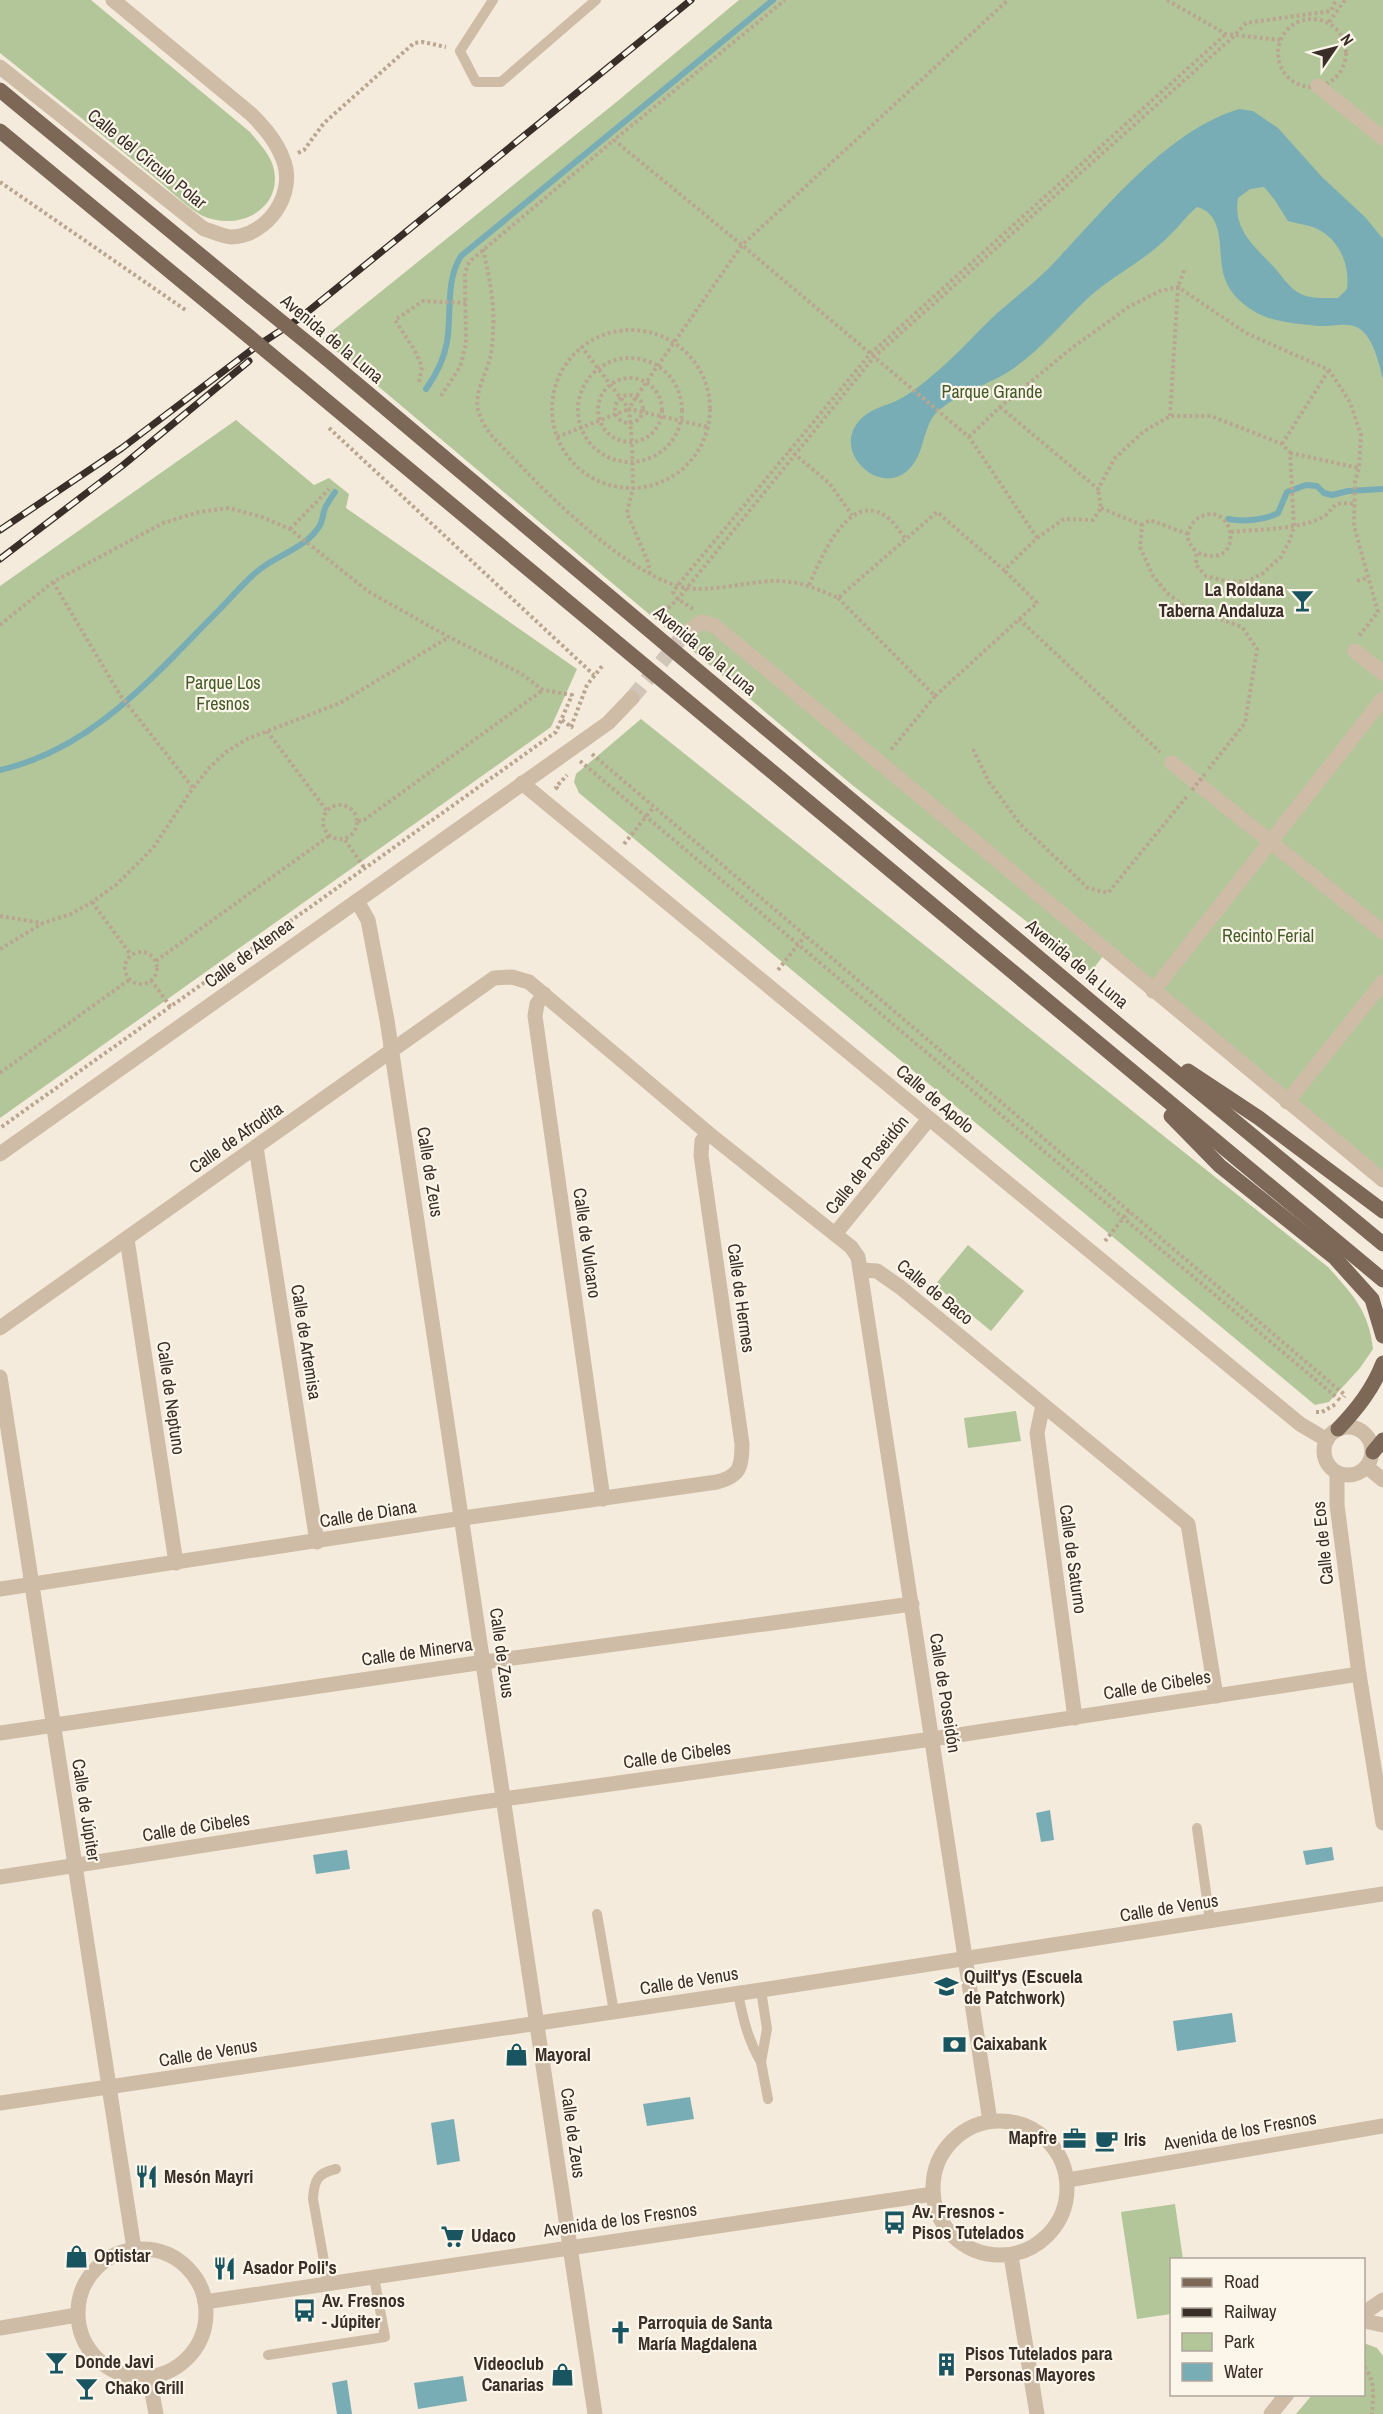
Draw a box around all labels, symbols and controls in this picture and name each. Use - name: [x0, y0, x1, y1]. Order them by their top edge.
- north arrow: [1305, 18, 1365, 78]
- text: N: [1336, 29, 1359, 50]
- street label: Calle del Círculo Polar: [82, 103, 212, 215]
- street label: Avenida de la Luna: [275, 288, 389, 389]
- park label: Parque Grande: [942, 379, 1042, 404]
- place label: La Roldana Taberna Andaluza: [1158, 577, 1285, 623]
- bar icon: La Roldana Taberna Andaluza: [1289, 587, 1315, 613]
- street label: Avenida de la Luna: [648, 600, 762, 701]
- park label: Parque Los Fresnos: [185, 670, 261, 716]
- street label: Calle de Atenea: [199, 912, 298, 993]
- street label: Avenida de la Luna: [1020, 913, 1134, 1014]
- park label: Recinto Ferial: [1222, 923, 1314, 948]
- street label: Calle de Apolo: [891, 1058, 980, 1139]
- street label: Calle de Afrodita: [184, 1096, 288, 1179]
- street label: Calle de Poseidón: [819, 1110, 914, 1219]
- street label: Calle de Zeus: [411, 1125, 450, 1219]
- street label: Calle de Vulcano: [567, 1186, 608, 1300]
- street label: Calle de Hermes: [721, 1242, 762, 1354]
- street label: Calle de Baco: [892, 1253, 979, 1330]
- street label: Calle de Artemisa: [285, 1282, 328, 1401]
- street label: Calle de Neptuno: [151, 1340, 192, 1456]
- street label: Calle de Diana: [318, 1494, 418, 1533]
- street label: Calle de Eos: [1306, 1500, 1339, 1586]
- street label: Calle de Saturno: [1053, 1503, 1094, 1615]
- street label: Calle de Zeus: [484, 1606, 521, 1700]
- street label: Calle de Minerva: [360, 1631, 474, 1672]
- street label: Calle de Poseidón: [924, 1631, 967, 1754]
- street label: Calle de Cibeles: [1101, 1664, 1212, 1705]
- street label: Calle de Cibeles: [622, 1735, 732, 1774]
- street label: Calle de Júpiter: [66, 1757, 107, 1863]
- street label: Calle de Cibeles: [140, 1806, 251, 1847]
- street label: Calle de Venus: [1118, 1887, 1220, 1928]
- street label: Calle de Venus: [638, 1960, 740, 2001]
- place label: Quilt'ys (Escuela de Patchwork): [964, 1964, 1083, 2010]
- school or university icon: Quilt'ys (Escuela de Patchwork): [933, 1974, 959, 2000]
- bank icon: Caixabank: [942, 2031, 968, 2057]
- place label: Caixabank: [973, 2031, 1048, 2056]
- street label: Calle de Venus: [157, 2032, 259, 2073]
- shop icon: Mayoral: [504, 2042, 530, 2068]
- place label: Mayoral: [535, 2042, 591, 2067]
- street label: Calle de Zeus: [555, 2086, 592, 2180]
- street label: Avenida de los Fresnos: [1161, 2105, 1318, 2156]
- place label: Mapfre: [1009, 2125, 1057, 2150]
- office icon: Mapfre: [1062, 2125, 1088, 2151]
- cafe icon: Iris: [1093, 2127, 1119, 2153]
- place label: Iris: [1124, 2127, 1146, 2152]
- restaurant icon: Mesón Mayri: [133, 2164, 159, 2190]
- place label: Mesón Mayri: [164, 2164, 253, 2189]
- street label: Avenida de los Fresnos: [541, 2196, 698, 2243]
- place label: Av. Fresnos - Pisos Tutelados: [912, 2199, 1024, 2245]
- bus stop icon: Av. Fresnos - Pisos Tutelados: [881, 2209, 907, 2235]
- supermarket icon: Udaco: [440, 2223, 466, 2249]
- place label: Udaco: [471, 2223, 516, 2248]
- shop icon: Optistar: [63, 2243, 89, 2269]
- place label: Optistar: [94, 2243, 151, 2268]
- restaurant icon: Asador Poli's: [212, 2255, 238, 2281]
- place label: Asador Poli's: [243, 2255, 337, 2280]
- legend: [1170, 2258, 1365, 2396]
- text: Road: [1224, 2269, 1259, 2294]
- place label: Av. Fresnos - Júpiter: [322, 2288, 405, 2334]
- bus stop icon: Av. Fresnos - Júpiter: [291, 2298, 317, 2324]
- text: Railway: [1224, 2299, 1277, 2324]
- place label: Parroquia de Santa María Magdalena: [638, 2310, 773, 2356]
- church icon: Parroquia de Santa María Magdalena: [607, 2320, 633, 2346]
- text: Park: [1224, 2329, 1255, 2354]
- place label: Pisos Tutelados para Personas Mayores: [965, 2341, 1113, 2387]
- bar icon: Donde Javi: [44, 2349, 70, 2375]
- place label: Donde Javi: [75, 2349, 154, 2374]
- place label: Videoclub Canarias: [474, 2351, 544, 2397]
- building icon: Pisos Tutelados para Personas Mayores: [934, 2351, 960, 2377]
- text: Water: [1224, 2359, 1263, 2384]
- shop icon: Videoclub Canarias: [549, 2361, 575, 2387]
- bar icon: Chako Grill: [74, 2375, 100, 2401]
- place label: Chako Grill: [105, 2375, 184, 2400]

